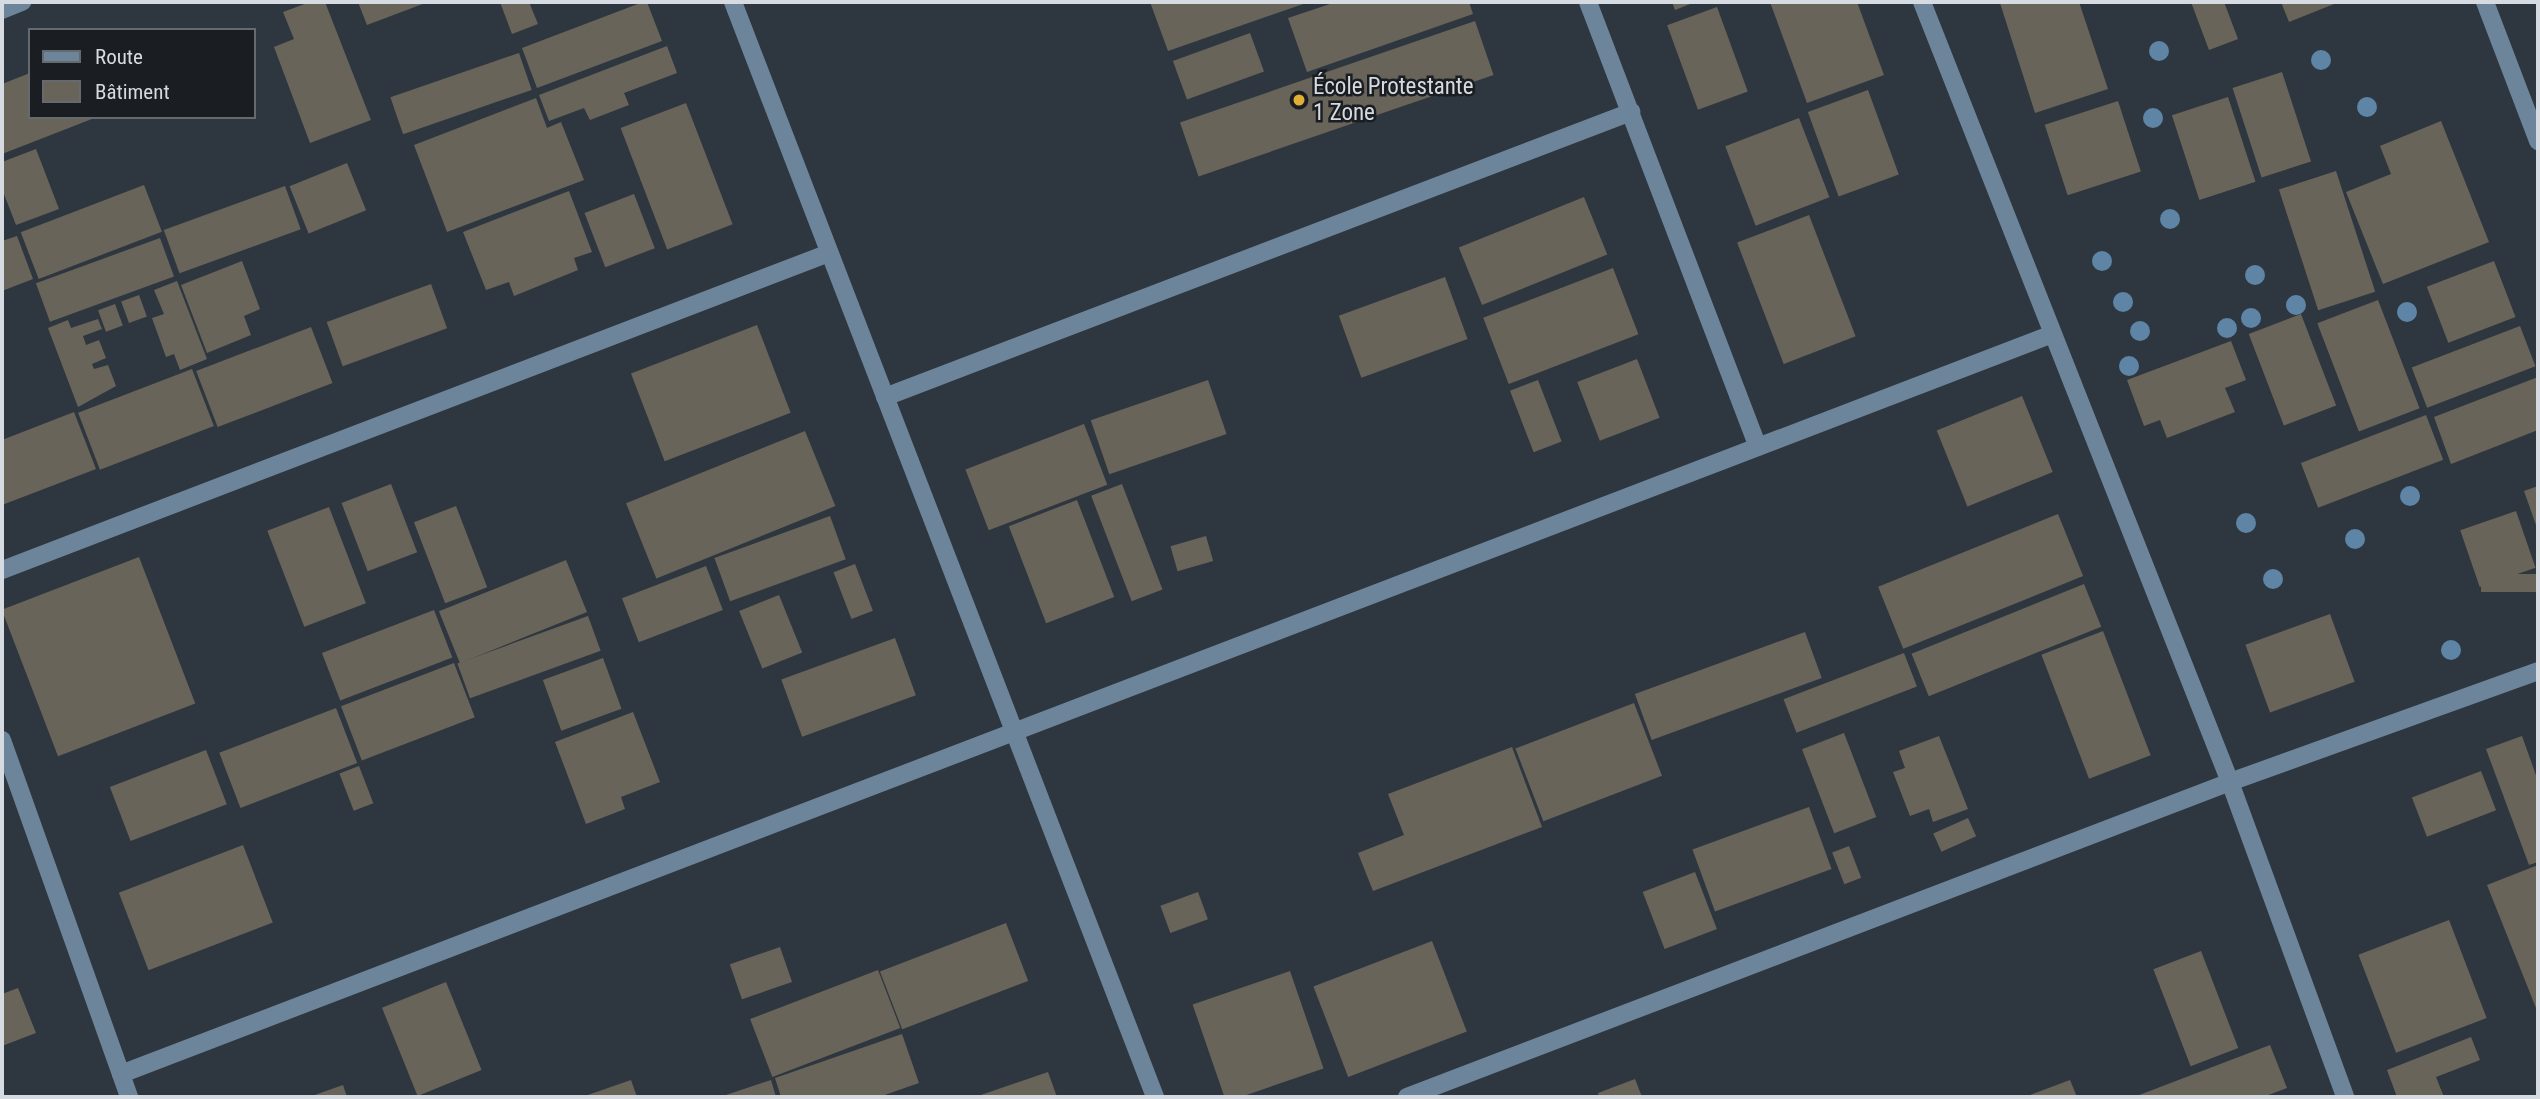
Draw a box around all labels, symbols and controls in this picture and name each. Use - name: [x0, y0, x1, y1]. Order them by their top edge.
- legend: [28, 28, 256, 119]
- text: Route: [95, 45, 143, 69]
- place label: École Protestante 1 Zone: [1313, 73, 1473, 127]
- text: Bâtiment: [95, 80, 170, 104]
- marker: École Protestante 1 Zone: [1291, 92, 1307, 108]

